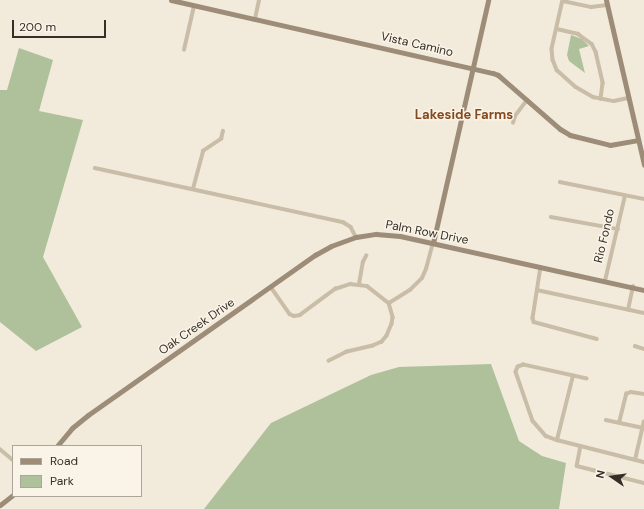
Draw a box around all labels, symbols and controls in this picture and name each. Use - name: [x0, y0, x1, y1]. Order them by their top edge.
- scale bar: [14, 12, 108, 38]
- text: 200 m: [19, 19, 56, 35]
- street label: Vista Camino: [379, 30, 455, 60]
- district label: Lakeside Farms: [415, 107, 513, 123]
- street label: Rio Fondo: [592, 208, 618, 264]
- street label: Palm Row Drive: [384, 218, 470, 248]
- street label: Oak Creek Drive: [156, 296, 238, 358]
- legend: [12, 445, 142, 497]
- text: Road: [50, 453, 78, 469]
- north arrow: [592, 457, 632, 497]
- text: N: [593, 469, 608, 480]
- text: Park: [50, 473, 74, 489]

